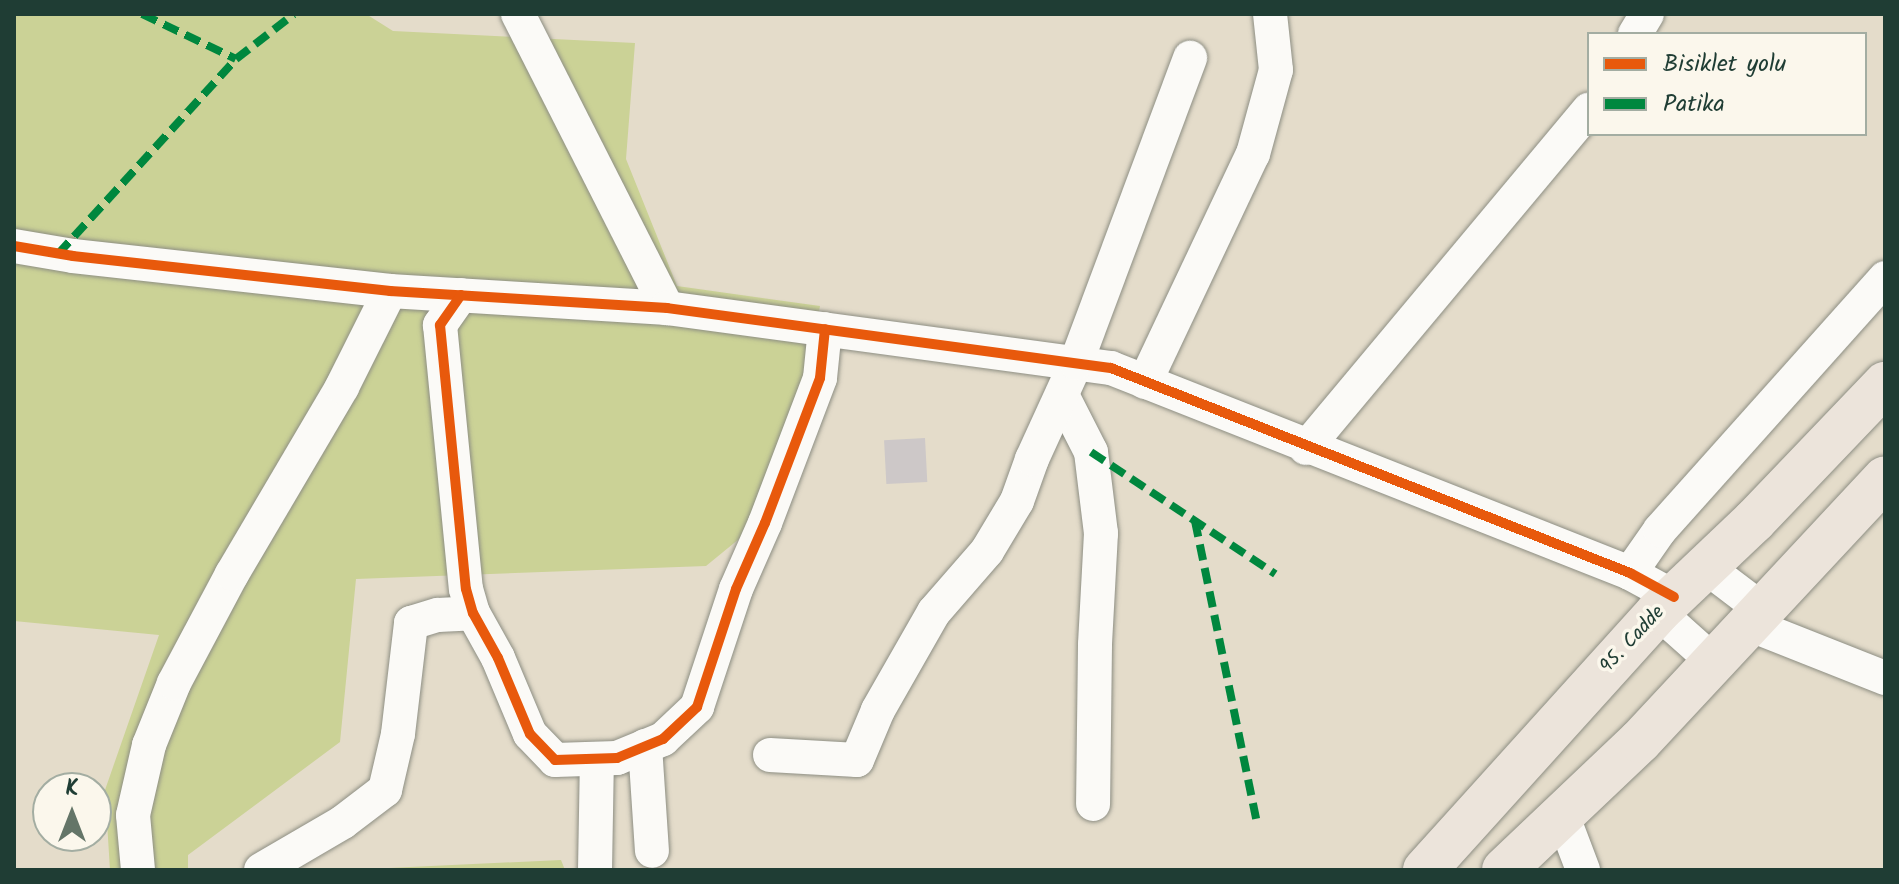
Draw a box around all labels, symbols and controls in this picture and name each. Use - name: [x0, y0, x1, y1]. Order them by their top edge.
- legend: [1587, 32, 1867, 136]
- text: Bisiklet yolu: [1663, 45, 1786, 84]
- text: Patika: [1663, 85, 1725, 124]
- street label: 95. Cadde: [1596, 601, 1670, 679]
- north arrow: [32, 772, 112, 852]
- text: K: [65, 772, 79, 807]

